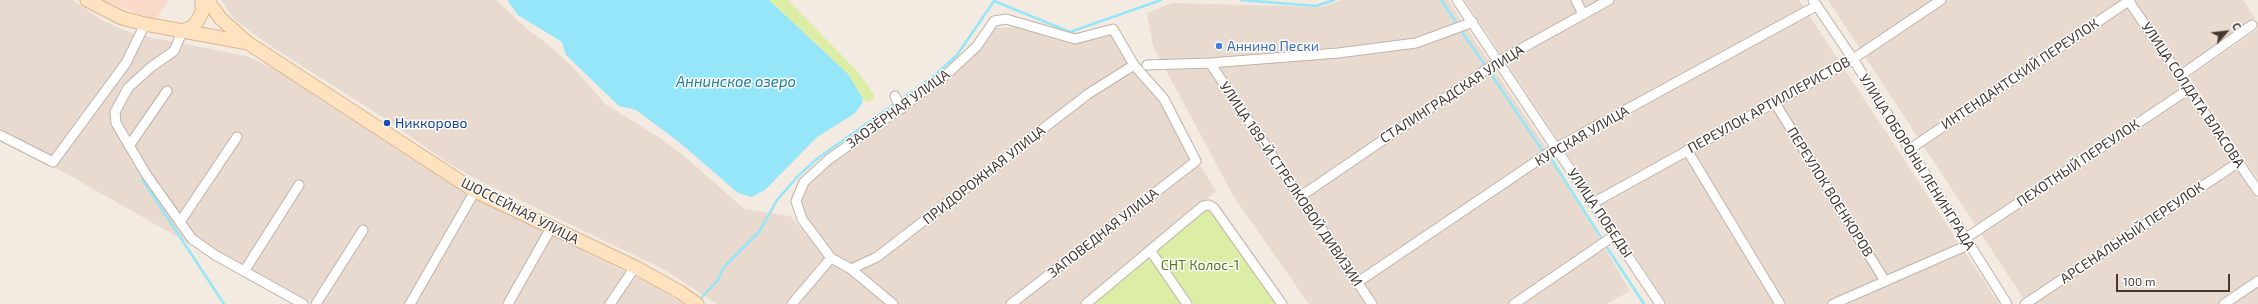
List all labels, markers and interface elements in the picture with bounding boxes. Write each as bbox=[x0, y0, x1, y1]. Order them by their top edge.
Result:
north arrow bbox=[2206, 12, 2246, 52]
street label: ИНТЕНДАНТСКИЙ ПЕРЕУЛОК bbox=[1938, 15, 2102, 133]
street label: УЛИЦА СОЛДАТА ВЛАСОВА bbox=[2138, 19, 2248, 171]
place label: Аннино Пески bbox=[1227, 38, 1319, 54]
marker: Аннино Пески bbox=[1214, 41, 1224, 51]
street label: СТАЛИНГРАДСКАЯ УЛИЦА bbox=[1377, 41, 1527, 147]
street label: ПЕРЕУЛОК АРТИЛЛЕРИСТОВ bbox=[1685, 53, 1853, 157]
street label: ЗАОЗЁРНАЯ УЛИЦА bbox=[843, 66, 953, 152]
street label: УЛИЦА ОБОРОНЫ ЛЕНИНГРАДА bbox=[1856, 71, 1978, 253]
water label: Аннинское озеро bbox=[676, 73, 796, 91]
street label: УЛИЦА 189-Й СТРЕЛКОВОЙ ДИВИЗИИ bbox=[1216, 78, 1366, 290]
street label: КУРСКАЯ УЛИЦА bbox=[1532, 102, 1632, 170]
place label: Никкорово bbox=[395, 115, 467, 131]
street label: ПЕХОТНЫЙ ПЕРЕУЛОК bbox=[2014, 116, 2142, 210]
marker: Никкорово bbox=[382, 118, 392, 128]
street label: ПРИДОРОЖНАЯ УЛИЦА bbox=[919, 122, 1049, 228]
street label: ПЕРЕУЛОК ВОЕНКОРОВ bbox=[1783, 124, 1877, 260]
street label: УЛИЦА ПОБЕДЫ bbox=[1564, 165, 1636, 261]
street label: ШОССЕЙНАЯ УЛИЦА bbox=[458, 174, 582, 248]
street label: АРСЕНАЛЬНЫЙ ПЕРЕУЛОК bbox=[2057, 179, 2207, 287]
street label: ЗАПОВЕДНАЯ УЛИЦА bbox=[1044, 185, 1162, 281]
park label: СНТ Колос-1 bbox=[1161, 257, 1239, 273]
scale bar bbox=[2118, 266, 2232, 292]
text: 100 m bbox=[2123, 274, 2155, 288]

